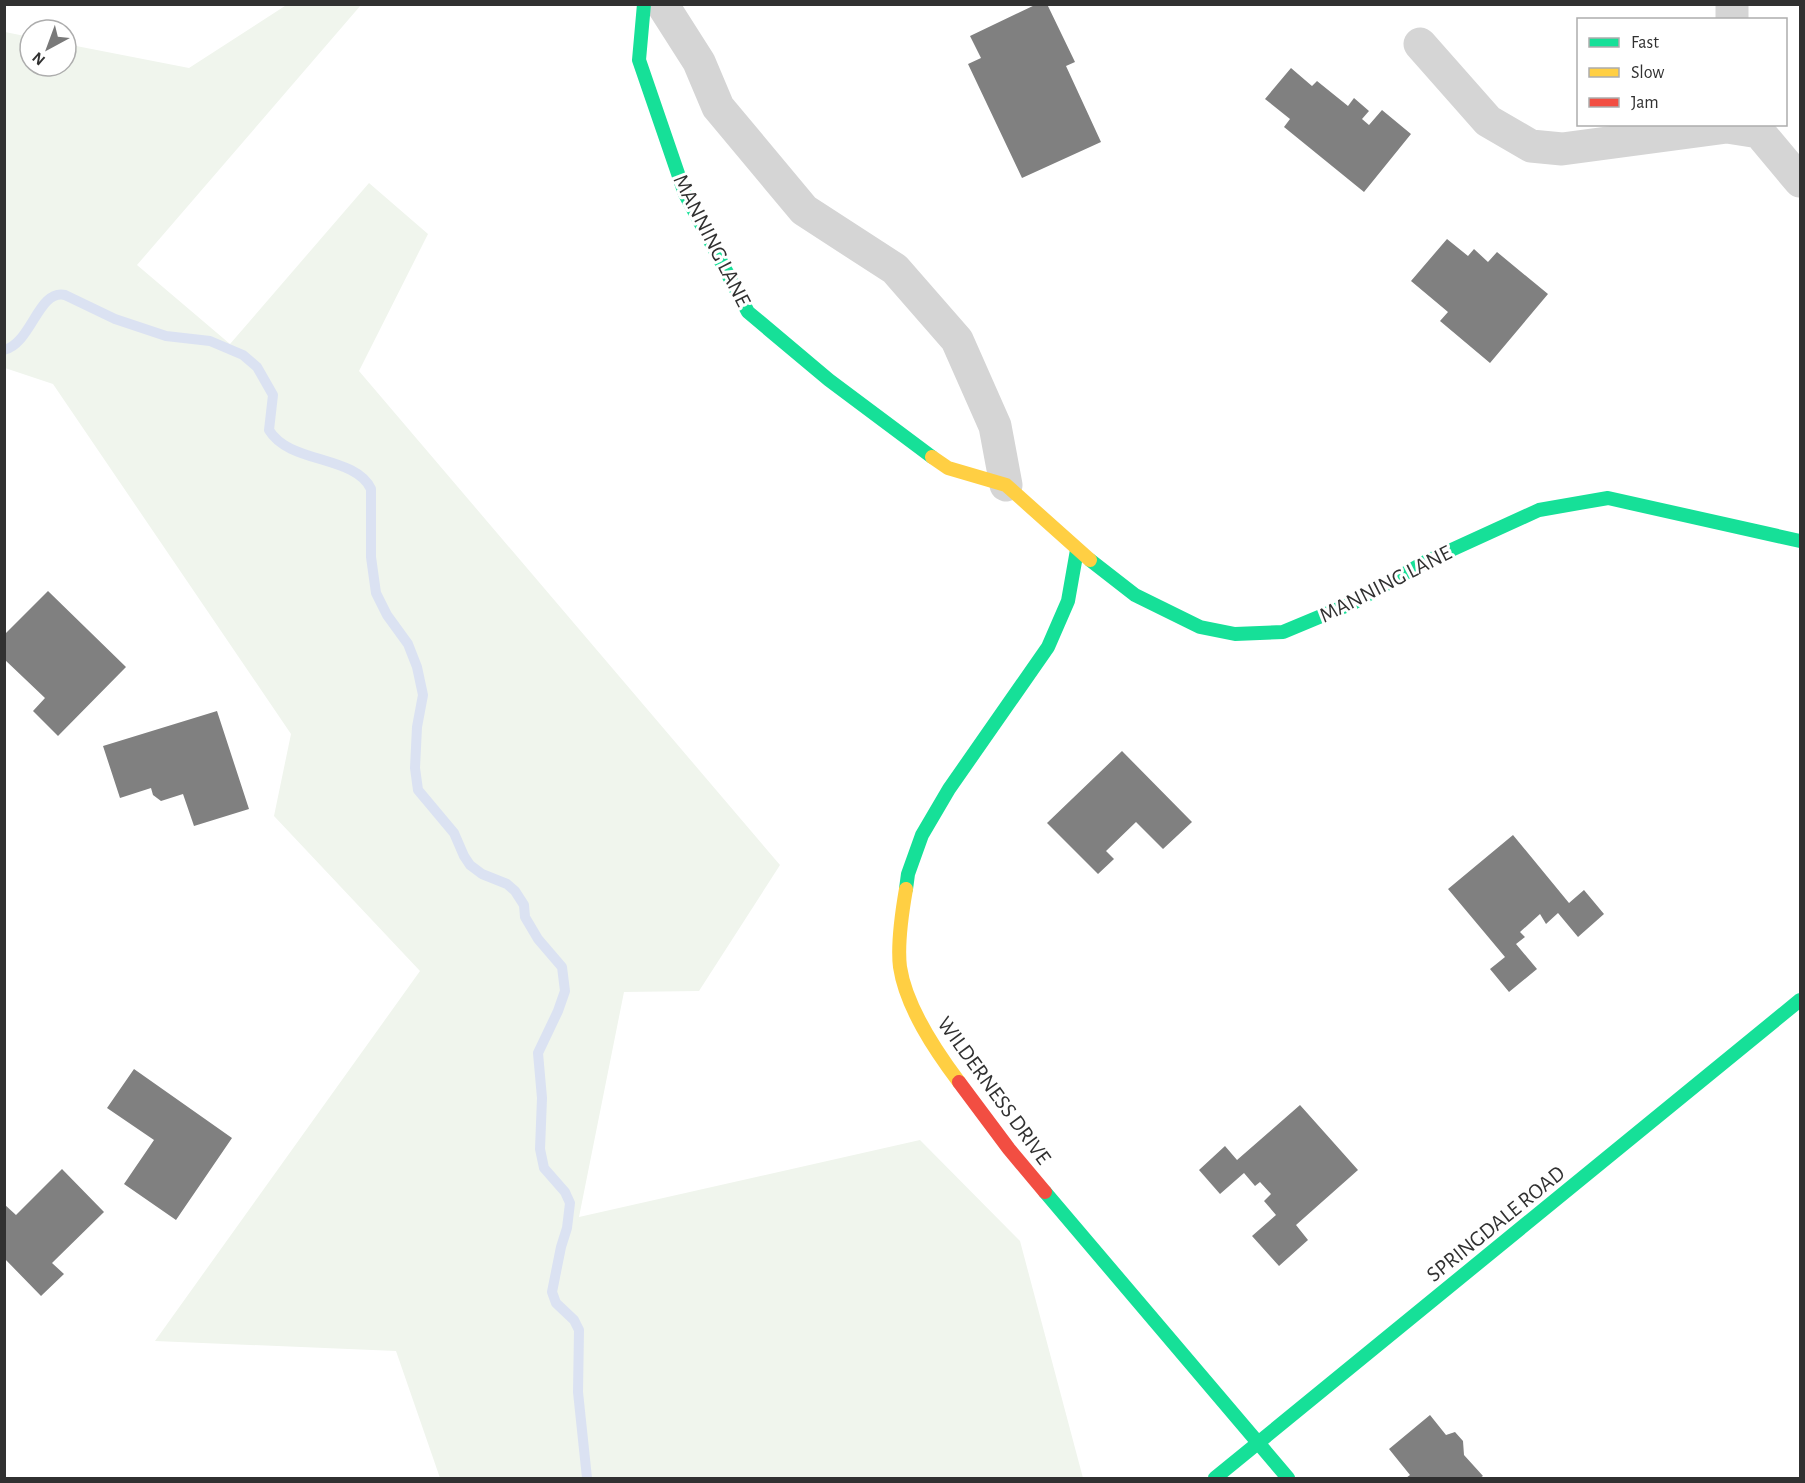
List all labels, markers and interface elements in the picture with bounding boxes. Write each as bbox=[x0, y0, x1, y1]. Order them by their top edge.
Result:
north arrow bbox=[18, 18, 78, 78]
legend bbox=[1577, 18, 1787, 126]
text: Fast bbox=[1631, 34, 1659, 52]
text: N bbox=[29, 49, 48, 68]
text: Slow bbox=[1631, 64, 1664, 82]
text: Jam bbox=[1631, 94, 1659, 112]
street label: MANNING LANE bbox=[669, 171, 755, 310]
street label: MANNING LANE bbox=[1316, 541, 1455, 627]
street label: WILDERNESS DRIVE bbox=[933, 1013, 1055, 1169]
street label: SPRINGDALE ROAD bbox=[1423, 1162, 1569, 1286]

